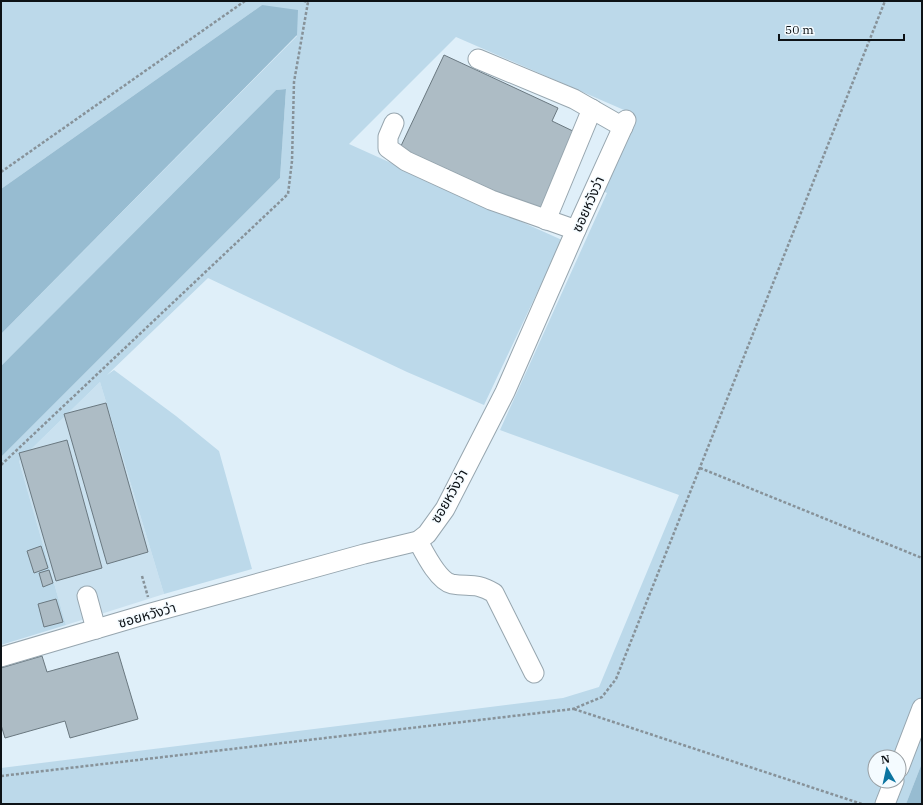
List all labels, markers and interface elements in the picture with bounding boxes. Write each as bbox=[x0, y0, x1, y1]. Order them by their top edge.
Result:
scale bar bbox=[779, 16, 904, 42]
text: 50 m bbox=[785, 22, 814, 37]
street label: ซอยหวังว่า bbox=[568, 173, 608, 235]
street label: ซอยหวังว่า bbox=[426, 466, 472, 526]
street label: ซอยหวังว่า bbox=[116, 598, 178, 632]
north arrow bbox=[867, 749, 907, 789]
text: N bbox=[880, 751, 891, 767]

